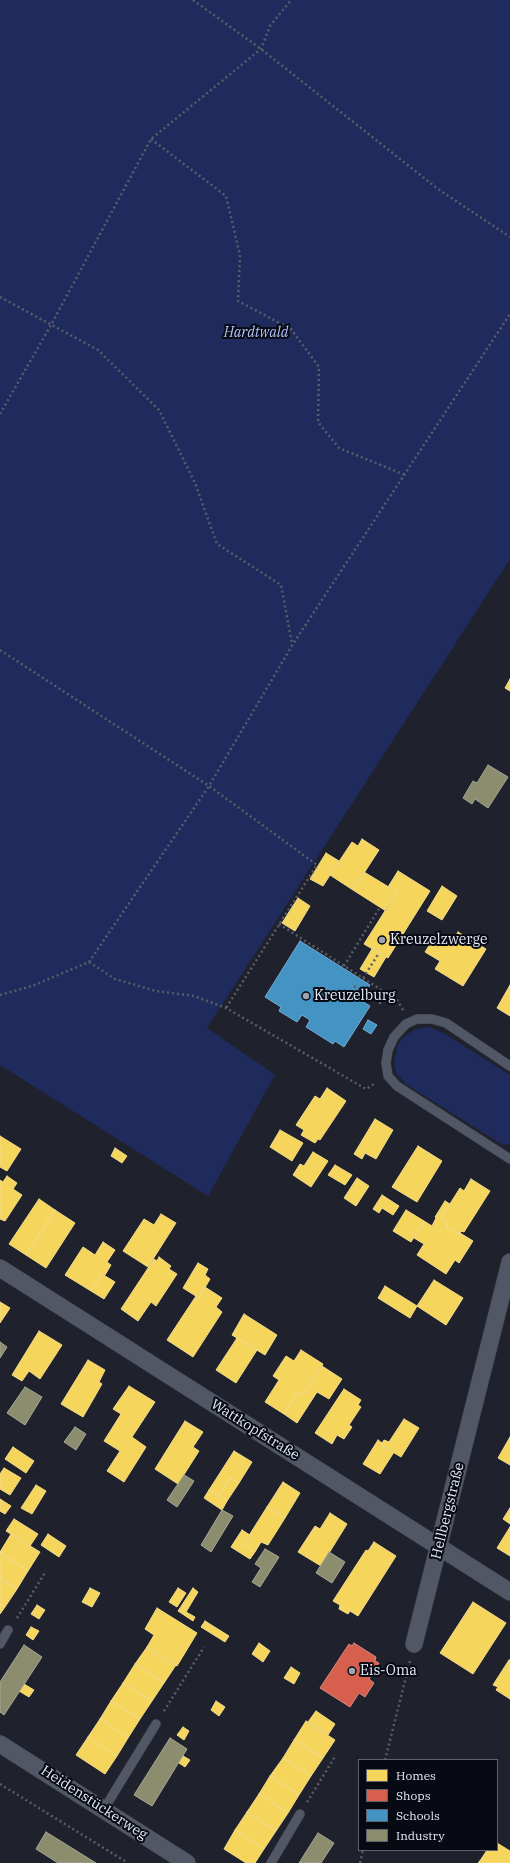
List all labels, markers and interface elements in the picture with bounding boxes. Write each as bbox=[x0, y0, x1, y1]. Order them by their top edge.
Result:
park label: Hardtwald bbox=[224, 325, 288, 341]
place label: Kreuzelzwerge bbox=[390, 932, 487, 948]
marker: Kreuzelzwerge bbox=[377, 935, 387, 945]
place label: Kreuzelburg bbox=[314, 988, 396, 1004]
marker: Kreuzelburg bbox=[301, 991, 311, 1001]
street label: Wattkopfstraße bbox=[208, 1396, 302, 1464]
street label: Hellbergstraße bbox=[428, 1461, 468, 1561]
place label: Eis-Oma bbox=[360, 1663, 417, 1679]
marker: Eis-Oma bbox=[347, 1666, 357, 1676]
legend bbox=[358, 1759, 498, 1851]
street label: Heidenstückerweg bbox=[38, 1762, 150, 1844]
text: Homes bbox=[396, 1768, 436, 1783]
text: Shops bbox=[396, 1788, 431, 1803]
text: Schools bbox=[396, 1808, 440, 1823]
text: Industry bbox=[396, 1828, 445, 1843]

